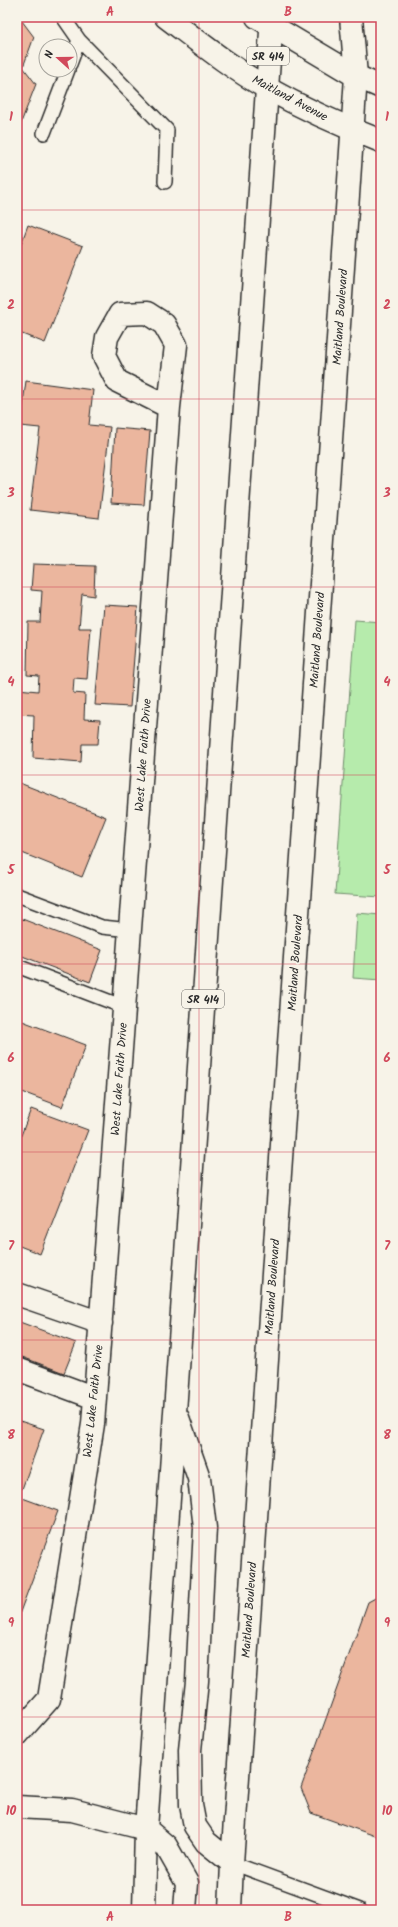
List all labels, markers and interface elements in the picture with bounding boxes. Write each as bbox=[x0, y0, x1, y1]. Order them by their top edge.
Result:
text: A bbox=[106, 2, 114, 23]
text: B bbox=[284, 2, 292, 23]
north arrow bbox=[38, 38, 78, 78]
road number: SR 414 bbox=[247, 47, 289, 65]
text: N bbox=[40, 48, 59, 61]
street label: Maitland Avenue bbox=[248, 70, 332, 127]
text: 1 bbox=[9, 107, 13, 128]
text: 1 bbox=[385, 107, 389, 128]
street label: Maitland Boulevard bbox=[328, 267, 353, 366]
text: 2 bbox=[7, 295, 15, 316]
text: 2 bbox=[383, 295, 391, 316]
text: 3 bbox=[6, 483, 15, 504]
text: 3 bbox=[382, 483, 391, 504]
street label: Maitland Boulevard bbox=[305, 590, 330, 689]
text: 4 bbox=[7, 672, 15, 693]
text: 4 bbox=[383, 672, 391, 693]
street label: West Lake Faith Drive bbox=[130, 697, 157, 812]
text: 5 bbox=[7, 860, 16, 881]
text: 5 bbox=[383, 860, 392, 881]
street label: Maitland Boulevard bbox=[283, 913, 308, 1012]
road number: SR 414 bbox=[182, 990, 224, 1008]
street label: West Lake Faith Drive bbox=[106, 1021, 133, 1136]
text: 6 bbox=[7, 1048, 15, 1069]
text: 6 bbox=[383, 1048, 391, 1069]
text: 7 bbox=[8, 1236, 15, 1257]
text: 7 bbox=[384, 1236, 391, 1257]
street label: Maitland Boulevard bbox=[260, 1237, 285, 1336]
street label: West Lake Faith Drive bbox=[78, 1343, 109, 1458]
text: 8 bbox=[7, 1425, 15, 1446]
text: 8 bbox=[383, 1425, 391, 1446]
street label: Maitland Boulevard bbox=[237, 1560, 262, 1659]
text: 9 bbox=[8, 1613, 15, 1634]
text: 9 bbox=[384, 1613, 391, 1634]
text: 10 bbox=[6, 1801, 17, 1822]
text: 10 bbox=[382, 1801, 393, 1822]
text: A bbox=[106, 1907, 114, 1927]
text: B bbox=[284, 1907, 292, 1927]

